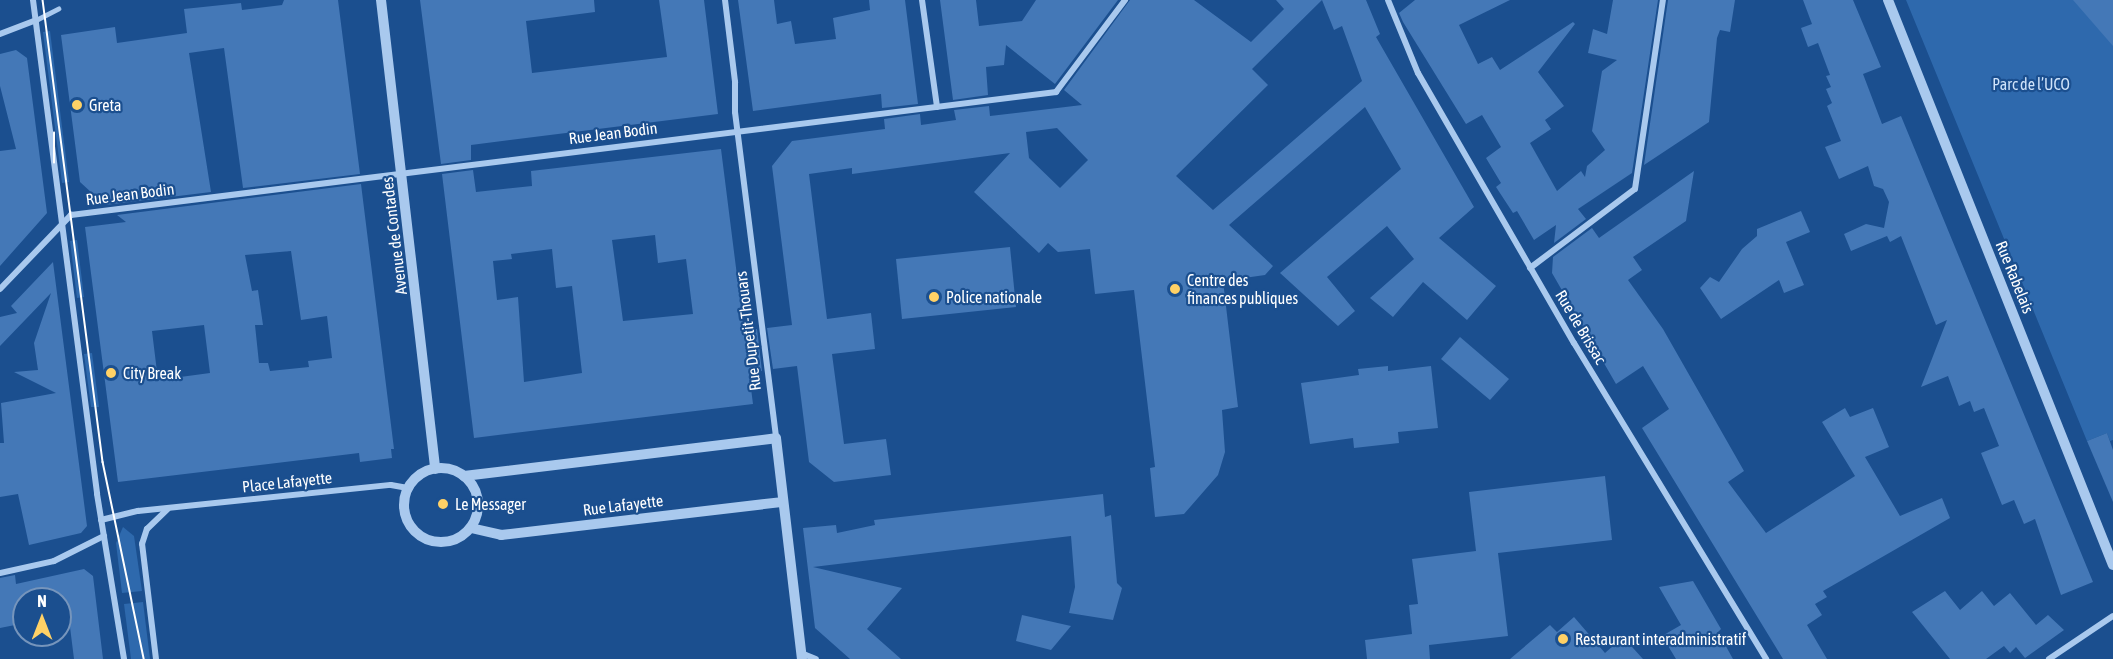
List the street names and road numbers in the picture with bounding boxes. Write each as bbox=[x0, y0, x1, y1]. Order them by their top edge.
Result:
street label: Rue Jean Bodin bbox=[568, 118, 658, 148]
street label: Avenue de Contades bbox=[377, 176, 411, 296]
street label: Rue Jean Bodin bbox=[85, 179, 175, 209]
street label: Rue Rabelais bbox=[1992, 238, 2038, 316]
street label: Rue Dupetit-Thouars bbox=[731, 270, 765, 392]
street label: Rue de Brissac bbox=[1551, 287, 1611, 367]
street label: Place Lafayette bbox=[241, 468, 333, 496]
street label: Rue Lafayette bbox=[582, 491, 664, 519]

